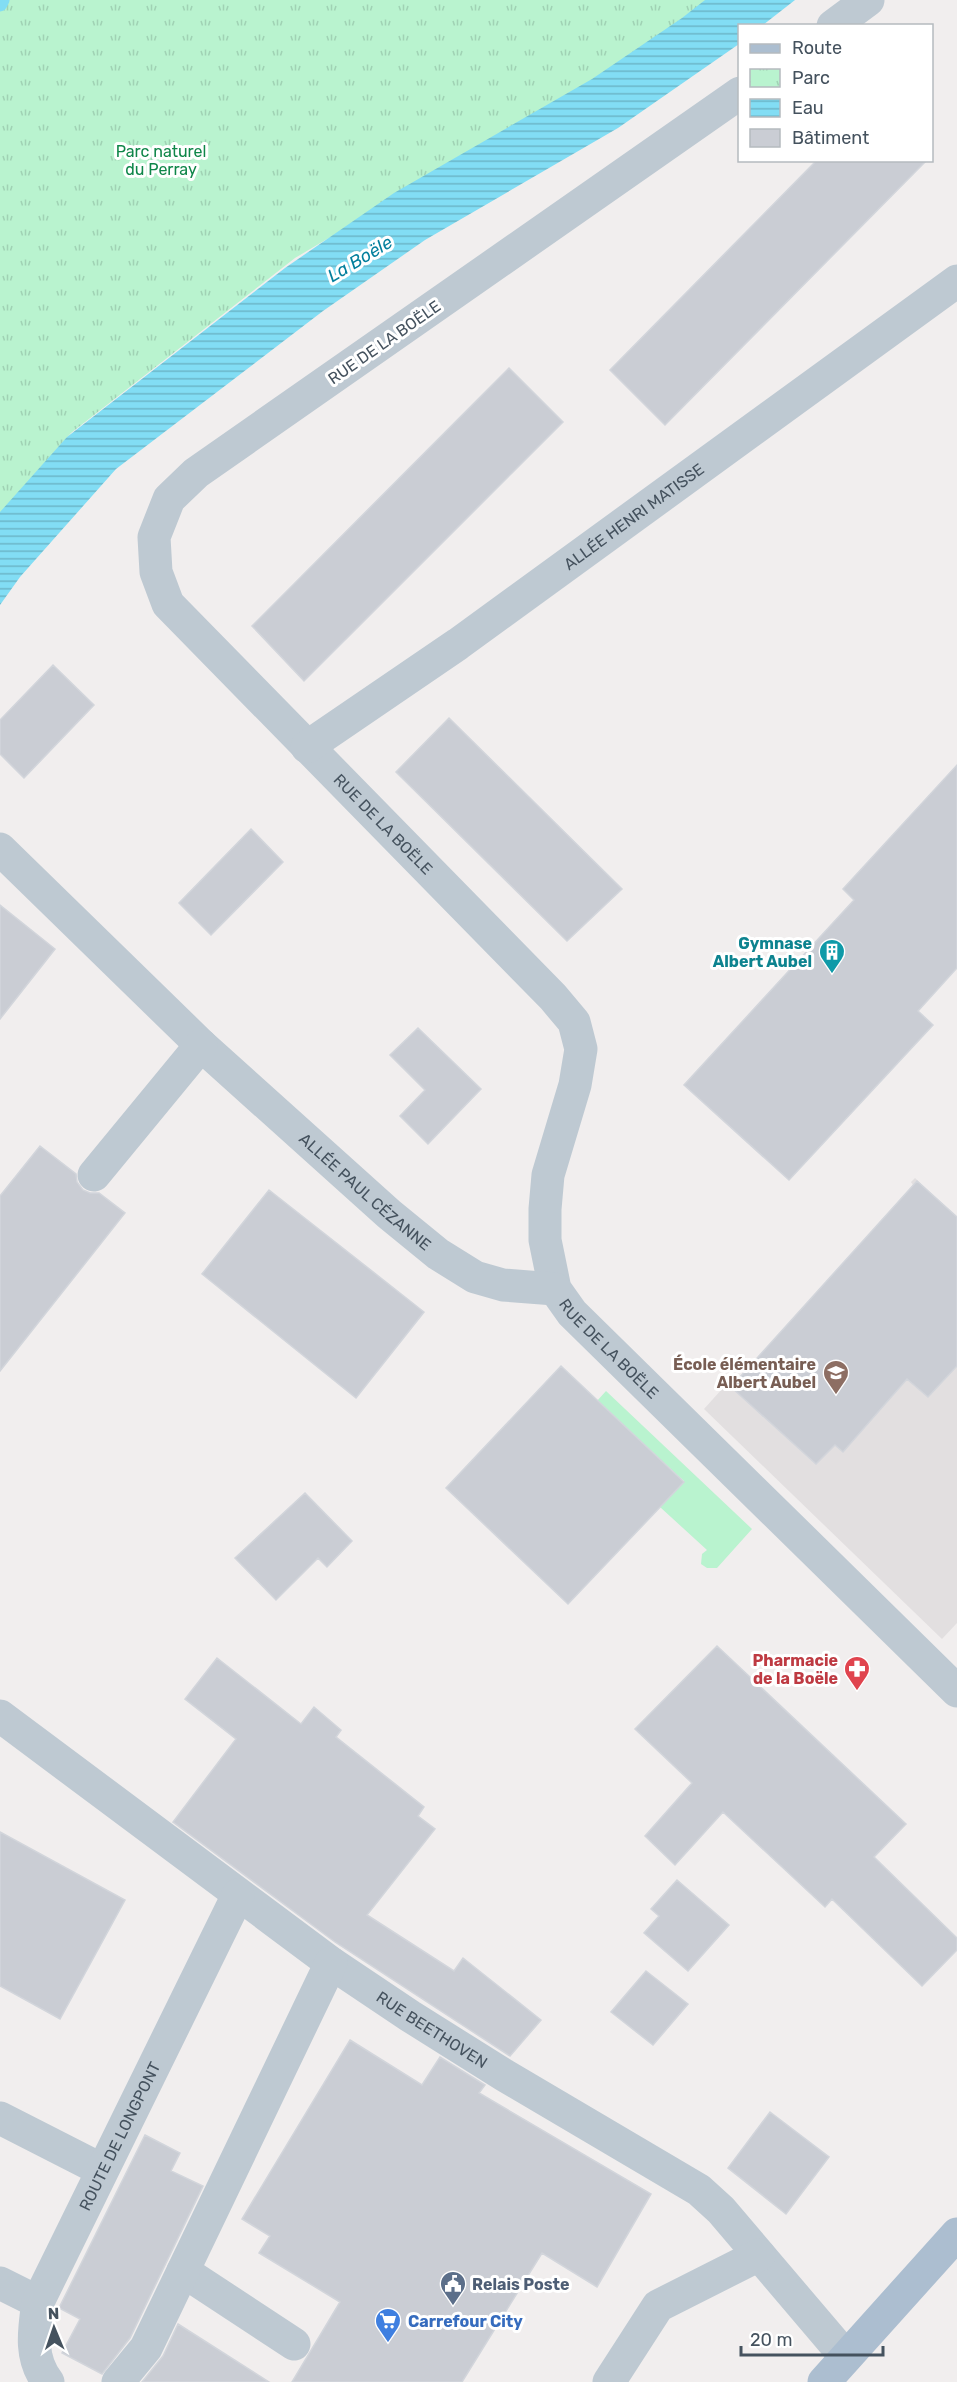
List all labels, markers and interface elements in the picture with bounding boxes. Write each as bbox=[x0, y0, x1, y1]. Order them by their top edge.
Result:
legend bbox=[738, 24, 933, 162]
text: Route bbox=[792, 37, 842, 59]
text: Parc bbox=[792, 67, 830, 89]
text: Eau bbox=[792, 97, 824, 119]
text: Bâtiment bbox=[792, 127, 869, 149]
park label: Parc naturel du Perray bbox=[116, 142, 206, 179]
water label: La Boële bbox=[324, 231, 396, 287]
street label: RUE DE LA BOËLE bbox=[324, 296, 444, 388]
street label: ALLÉE HENRI MATISSE bbox=[560, 459, 708, 574]
street label: RUE DE LA BOËLE bbox=[330, 770, 436, 878]
place label: Gymnase Albert Aubel bbox=[713, 934, 812, 971]
building icon: Gymnase Albert Aubel bbox=[817, 937, 847, 975]
street label: ALLÉE PAUL CÉZANNE bbox=[295, 1129, 435, 1254]
street label: RUE DE LA BOËLE bbox=[555, 1295, 662, 1403]
place label: École élémentaire Albert Aubel bbox=[673, 1354, 816, 1392]
school or university icon: École élémentaire Albert Aubel bbox=[821, 1358, 851, 1396]
place label: Pharmacie de la Boële bbox=[752, 1651, 838, 1688]
pharmacy icon: Pharmacie de la Boële bbox=[842, 1654, 872, 1692]
street label: RUE BEETHOVEN bbox=[373, 1987, 491, 2072]
street label: ROUTE DE LONGPONT bbox=[75, 2059, 164, 2214]
public building icon: Relais Poste bbox=[438, 2269, 468, 2307]
place label: Relais Poste bbox=[472, 2275, 570, 2294]
north arrow bbox=[24, 2298, 84, 2358]
text: N bbox=[47, 2304, 60, 2323]
supermarket icon: Carrefour City bbox=[373, 2306, 403, 2344]
place label: Carrefour City bbox=[408, 2312, 523, 2331]
scale bar bbox=[741, 2319, 884, 2357]
text: 20 m bbox=[750, 2329, 792, 2351]

